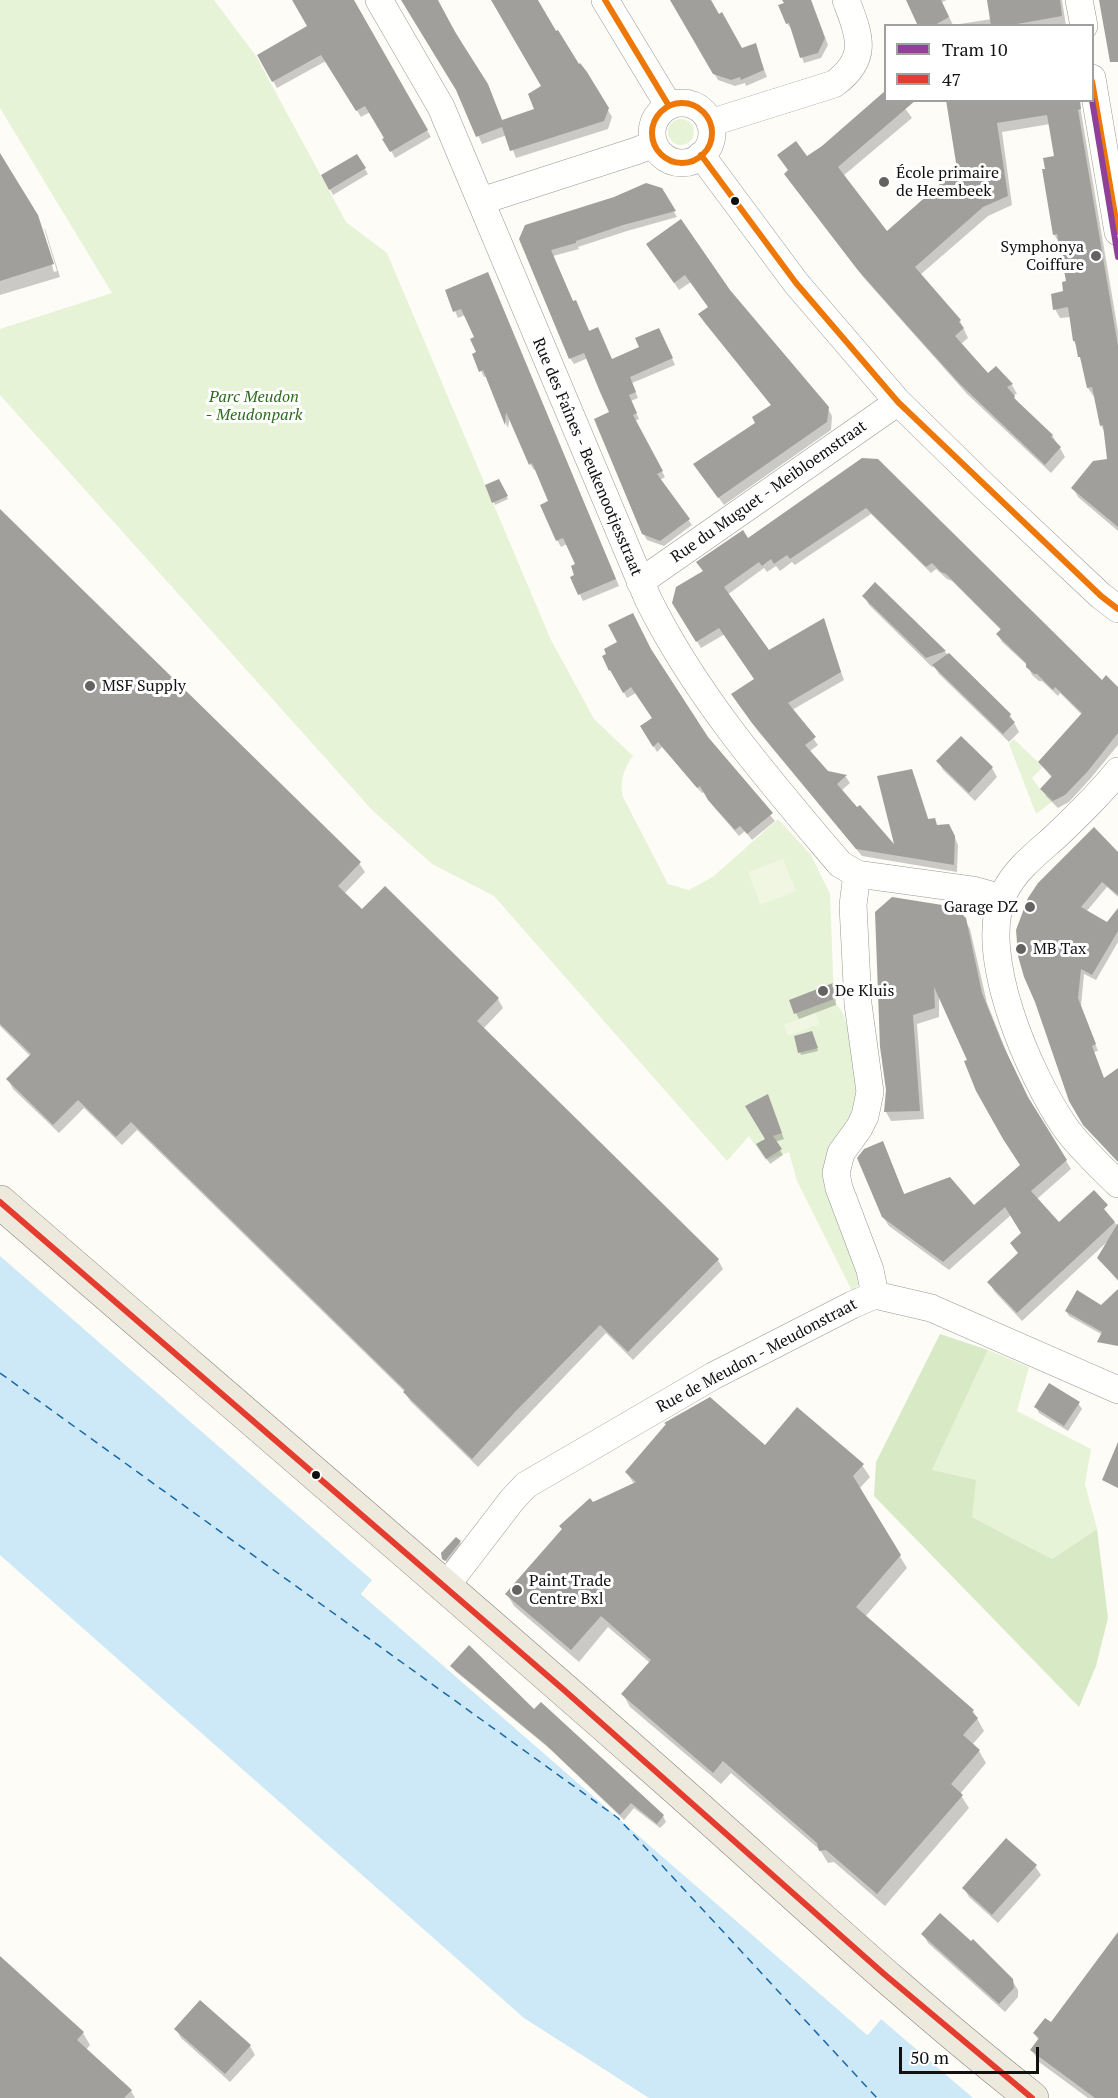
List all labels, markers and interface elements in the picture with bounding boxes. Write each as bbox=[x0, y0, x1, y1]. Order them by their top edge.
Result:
legend bbox=[884, 24, 1094, 102]
text: Tram 10 bbox=[942, 37, 1008, 61]
text: 47 bbox=[942, 67, 961, 91]
place label: École primaire de Heembeek bbox=[896, 163, 999, 201]
marker: École primaire de Heembeek bbox=[877, 175, 891, 189]
unlabelled marker bbox=[729, 195, 741, 207]
place label: Symphonya Coiffure bbox=[1001, 237, 1084, 275]
marker: Symphonya Coiffure bbox=[1089, 249, 1103, 263]
street label: Rue des Faînes - Beukenootjesstraat bbox=[528, 335, 646, 579]
park label: Parc Meudon - Meudonpark bbox=[206, 387, 302, 425]
street label: Rue du Muguet - Meibloemstraat bbox=[667, 417, 871, 567]
place label: MSF Supply bbox=[102, 676, 186, 696]
marker: MSF Supply bbox=[83, 679, 97, 693]
place label: Garage DZ bbox=[944, 897, 1018, 917]
marker: Garage DZ bbox=[1023, 900, 1037, 914]
place label: MB Tax bbox=[1033, 939, 1086, 959]
marker: MB Tax bbox=[1014, 942, 1028, 956]
place label: De Kluis bbox=[835, 981, 894, 1001]
marker: De Kluis bbox=[816, 984, 830, 998]
street label: Rue de Meudon - Meudonstraat bbox=[653, 1295, 861, 1417]
unlabelled marker bbox=[310, 1469, 322, 1481]
place label: Paint Trade Centre Bxl bbox=[529, 1571, 611, 1609]
marker: Paint Trade Centre Bxl bbox=[510, 1583, 524, 1597]
scale bar bbox=[902, 2035, 1042, 2073]
text: 50 m bbox=[910, 2045, 949, 2069]

